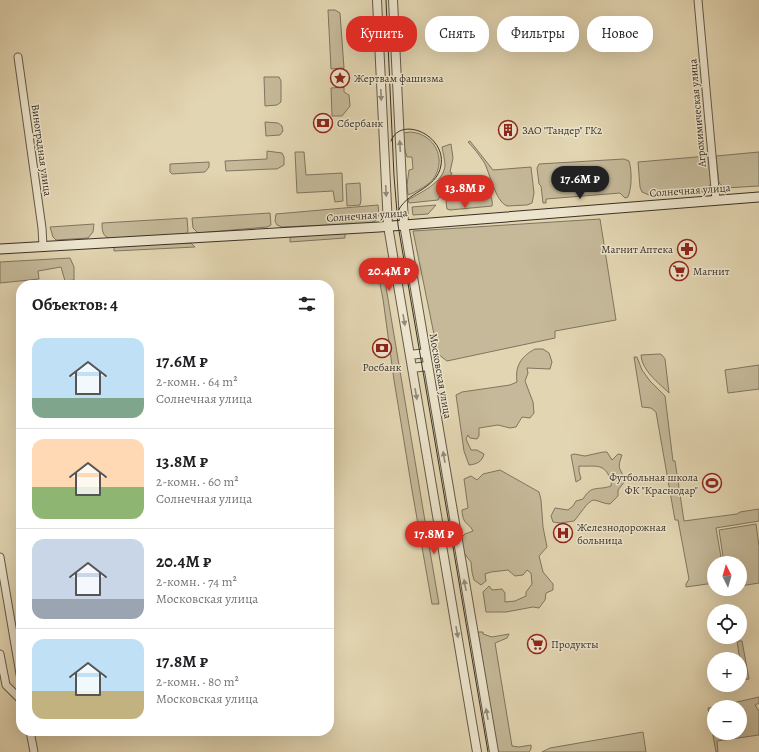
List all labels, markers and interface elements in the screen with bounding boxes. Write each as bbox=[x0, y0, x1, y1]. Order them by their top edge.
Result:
chip: Купить bbox=[346, 16, 417, 52]
chip: Снять bbox=[425, 16, 489, 52]
chip: Фильтры bbox=[497, 16, 579, 52]
chip: Новое bbox=[587, 16, 653, 52]
street label: Агрохимическая улица bbox=[685, 57, 710, 169]
place icon: Жертвам фашизма bbox=[329, 67, 351, 89]
place label: Жертвам фашизма bbox=[354, 71, 445, 86]
one-way arrow bbox=[378, 89, 384, 102]
street label: Виноградная улица bbox=[28, 103, 56, 198]
bank icon: Сбербанк bbox=[312, 112, 334, 134]
place label: Сбербанк bbox=[337, 116, 384, 131]
building icon: ЗАО "Тандер" ГК2 bbox=[497, 119, 519, 141]
place label: ЗАО "Тандер" ГК2 bbox=[522, 123, 602, 138]
one-way arrow bbox=[397, 139, 403, 152]
pin: 17.6M ₽ bbox=[543, 166, 617, 200]
text: 17.6M ₽ bbox=[560, 170, 600, 187]
pin: 13.8M ₽ bbox=[428, 175, 502, 209]
text: 13.8M ₽ bbox=[445, 179, 485, 196]
street label: Солнечная улица bbox=[649, 180, 732, 201]
one-way arrow bbox=[382, 184, 389, 197]
street label: Солнечная улица bbox=[326, 205, 409, 226]
pharmacy icon: Магнит Аптека bbox=[676, 238, 698, 260]
place label: Магнит Аптека bbox=[601, 242, 674, 257]
pin: 20.4M ₽ bbox=[352, 258, 426, 292]
supermarket icon: Магнит bbox=[668, 260, 690, 282]
text: 20.4M ₽ bbox=[368, 262, 410, 279]
place label: Магнит bbox=[693, 264, 730, 279]
text: Объектов: 4 bbox=[32, 293, 118, 316]
icon: filters bbox=[296, 293, 318, 315]
one-way arrow bbox=[401, 313, 407, 326]
street label: Московская улица bbox=[426, 332, 456, 421]
bank icon: Росбанк bbox=[371, 337, 393, 359]
text: 17.6M ₽ bbox=[156, 350, 208, 373]
icon: home bbox=[64, 354, 112, 402]
place label: Росбанк bbox=[363, 360, 402, 375]
text: 2-комн. · 64 m² bbox=[156, 373, 237, 390]
one-way arrow bbox=[413, 388, 419, 400]
text: Солнечная улица bbox=[156, 390, 252, 407]
text: 13.8M ₽ bbox=[156, 450, 208, 473]
one-way arrow bbox=[440, 451, 446, 463]
icon: home bbox=[64, 455, 112, 503]
place label: Футбольная школа ФК "Краснодар" bbox=[609, 470, 699, 498]
sports icon: Футбольная школа ФК "Краснодар" bbox=[701, 472, 723, 494]
text: 2-комн. · 60 m² bbox=[156, 473, 239, 490]
text: Солнечная улица bbox=[156, 490, 252, 507]
place label: Железнодорожная больница bbox=[577, 520, 666, 548]
pin: 17.8M ₽ bbox=[397, 521, 471, 555]
hospital icon: Железнодорожная больница bbox=[552, 522, 574, 544]
text: 17.8M ₽ bbox=[414, 525, 454, 542]
text: 20.4M ₽ bbox=[156, 550, 211, 573]
icon: home bbox=[64, 555, 112, 603]
north arrow bbox=[707, 556, 747, 596]
map controls bbox=[707, 556, 747, 740]
text: 2-комн. · 74 m² bbox=[156, 573, 237, 590]
one-way arrow bbox=[462, 579, 468, 591]
text: Московская улица bbox=[156, 590, 258, 607]
button: locate bbox=[707, 604, 747, 644]
one-way arrow bbox=[454, 626, 460, 638]
supermarket icon: Продукты bbox=[526, 633, 548, 655]
place label: Продукты bbox=[551, 637, 598, 652]
text: 17.8M ₽ bbox=[156, 650, 208, 673]
button: + bbox=[707, 652, 747, 692]
icon: home bbox=[64, 655, 112, 703]
text: 2-комн. · 80 m² bbox=[156, 673, 239, 690]
text: Московская улица bbox=[156, 690, 258, 707]
button: − bbox=[707, 700, 747, 740]
one-way arrow bbox=[484, 707, 490, 720]

